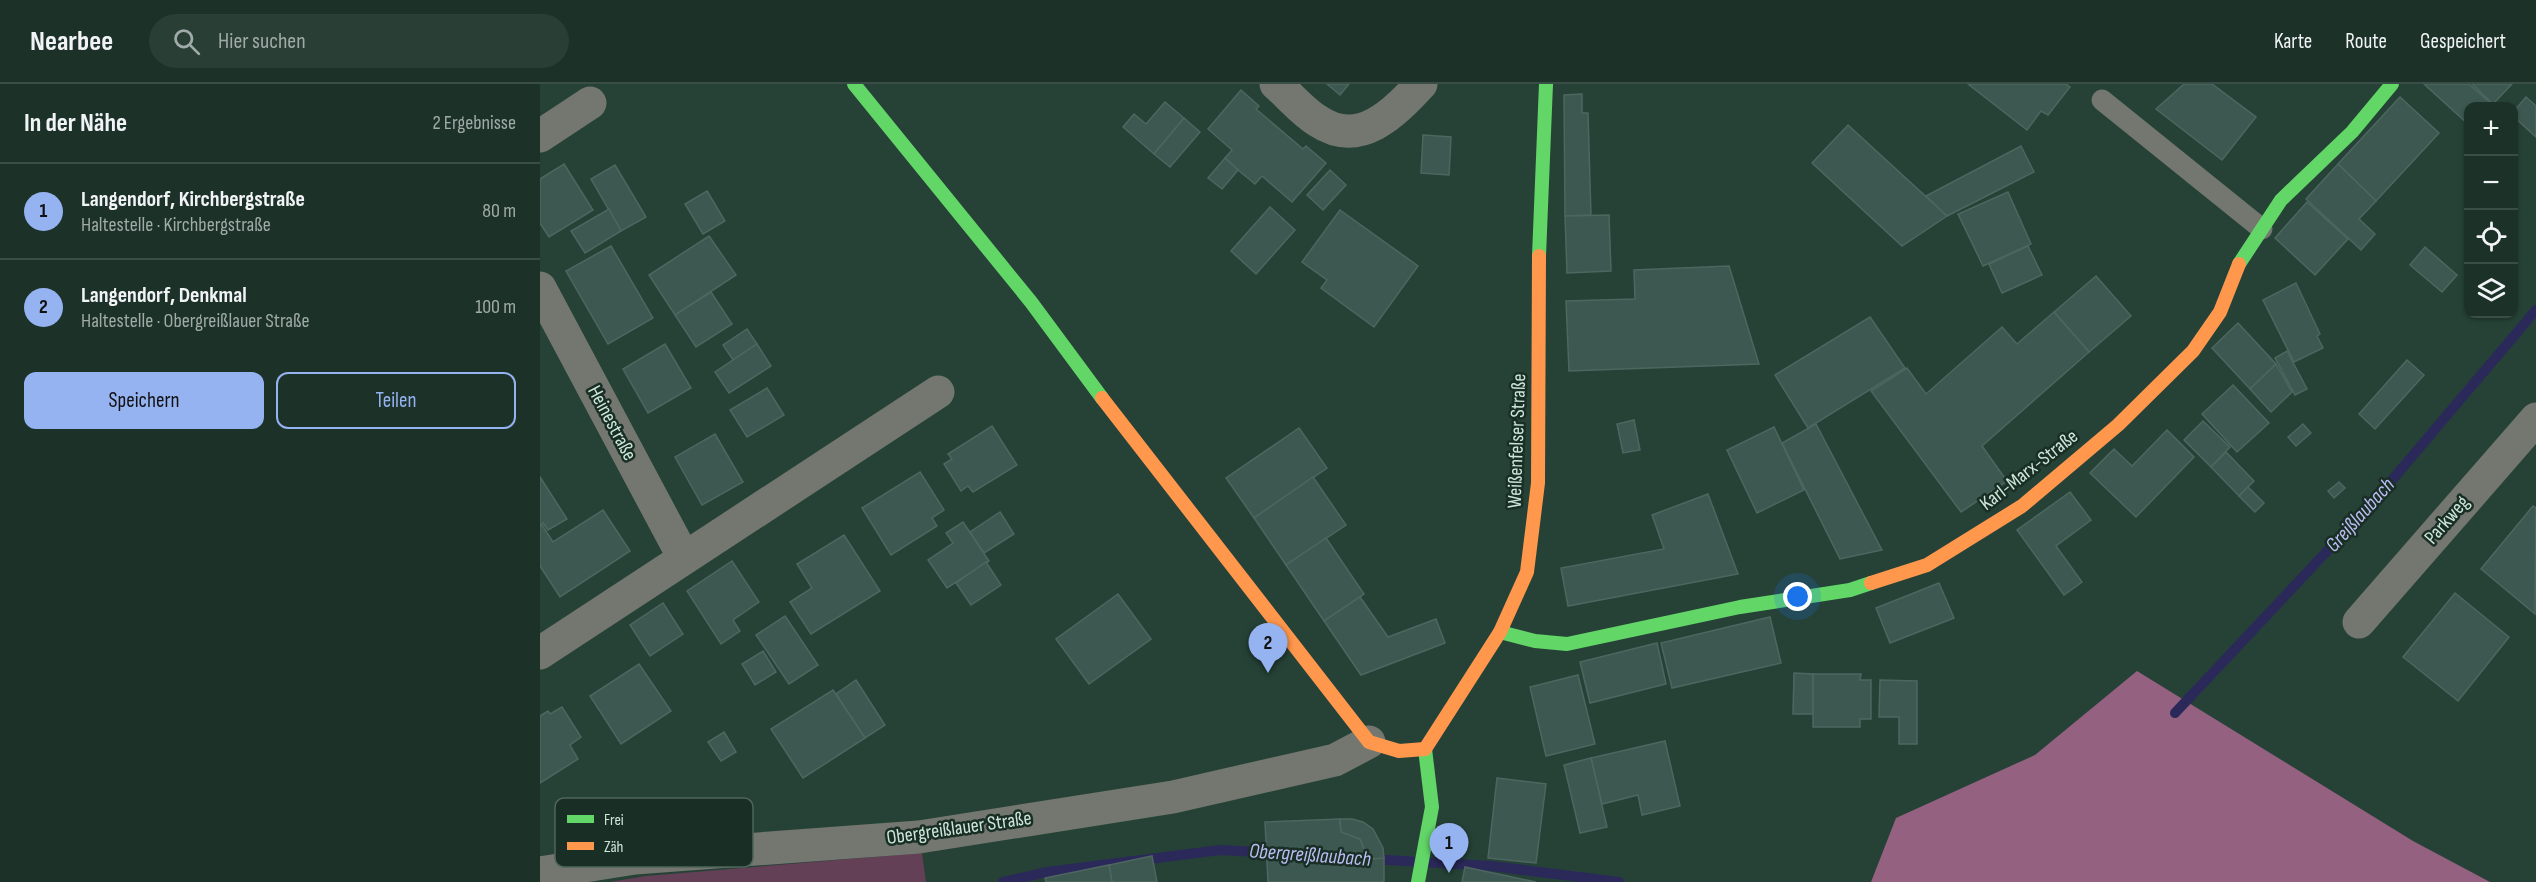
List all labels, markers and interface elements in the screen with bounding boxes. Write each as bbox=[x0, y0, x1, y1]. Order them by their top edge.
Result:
search box bbox=[149, 14, 569, 68]
text: Nearbee bbox=[30, 25, 113, 58]
icon: search bbox=[170, 25, 203, 58]
text: Hier suchen bbox=[218, 28, 306, 55]
text: Karte bbox=[2274, 29, 2312, 54]
text: Route bbox=[2345, 29, 2387, 54]
text: Gespeichert bbox=[2420, 29, 2506, 54]
map controls bbox=[2464, 102, 2518, 318]
button: + bbox=[2464, 102, 2518, 156]
text: In der Nähe bbox=[24, 108, 127, 139]
text: 2 Ergebnisse bbox=[432, 111, 516, 135]
button: − bbox=[2464, 156, 2518, 210]
text: Langendorf, Kirchbergstraße bbox=[81, 186, 305, 213]
text: 1 bbox=[40, 199, 47, 223]
text: 80 m bbox=[482, 199, 516, 223]
button: locate bbox=[2464, 210, 2518, 264]
text: Haltestelle · Kirchbergstraße bbox=[81, 213, 271, 237]
button: layers bbox=[2464, 264, 2518, 318]
text: Langendorf, Denkmal bbox=[81, 282, 247, 309]
text: 2 bbox=[39, 295, 48, 319]
text: 100 m bbox=[475, 295, 516, 319]
text: Haltestelle · Obergreißlauer Straße bbox=[81, 309, 309, 333]
button: Speichern bbox=[24, 372, 264, 429]
button: Teilen bbox=[276, 372, 516, 429]
street label: Weißenfelser Straße bbox=[1503, 373, 1531, 509]
street label: Heinestraße bbox=[582, 381, 642, 465]
street label: Karl-Marx-Straße bbox=[1975, 424, 2083, 516]
water label: Greißlaubach bbox=[2320, 473, 2400, 557]
street label: Parkweg bbox=[2419, 491, 2475, 549]
your location bbox=[1783, 582, 1812, 611]
pin: 2 bbox=[1248, 624, 1288, 673]
legend bbox=[555, 798, 753, 867]
street label: Obergreißlauer Straße bbox=[885, 806, 1033, 850]
text: Frei bbox=[604, 811, 624, 830]
pin: 1 bbox=[1430, 824, 1468, 873]
text: Zäh bbox=[604, 838, 623, 857]
water label: Obergreißlaubach bbox=[1248, 838, 1372, 872]

